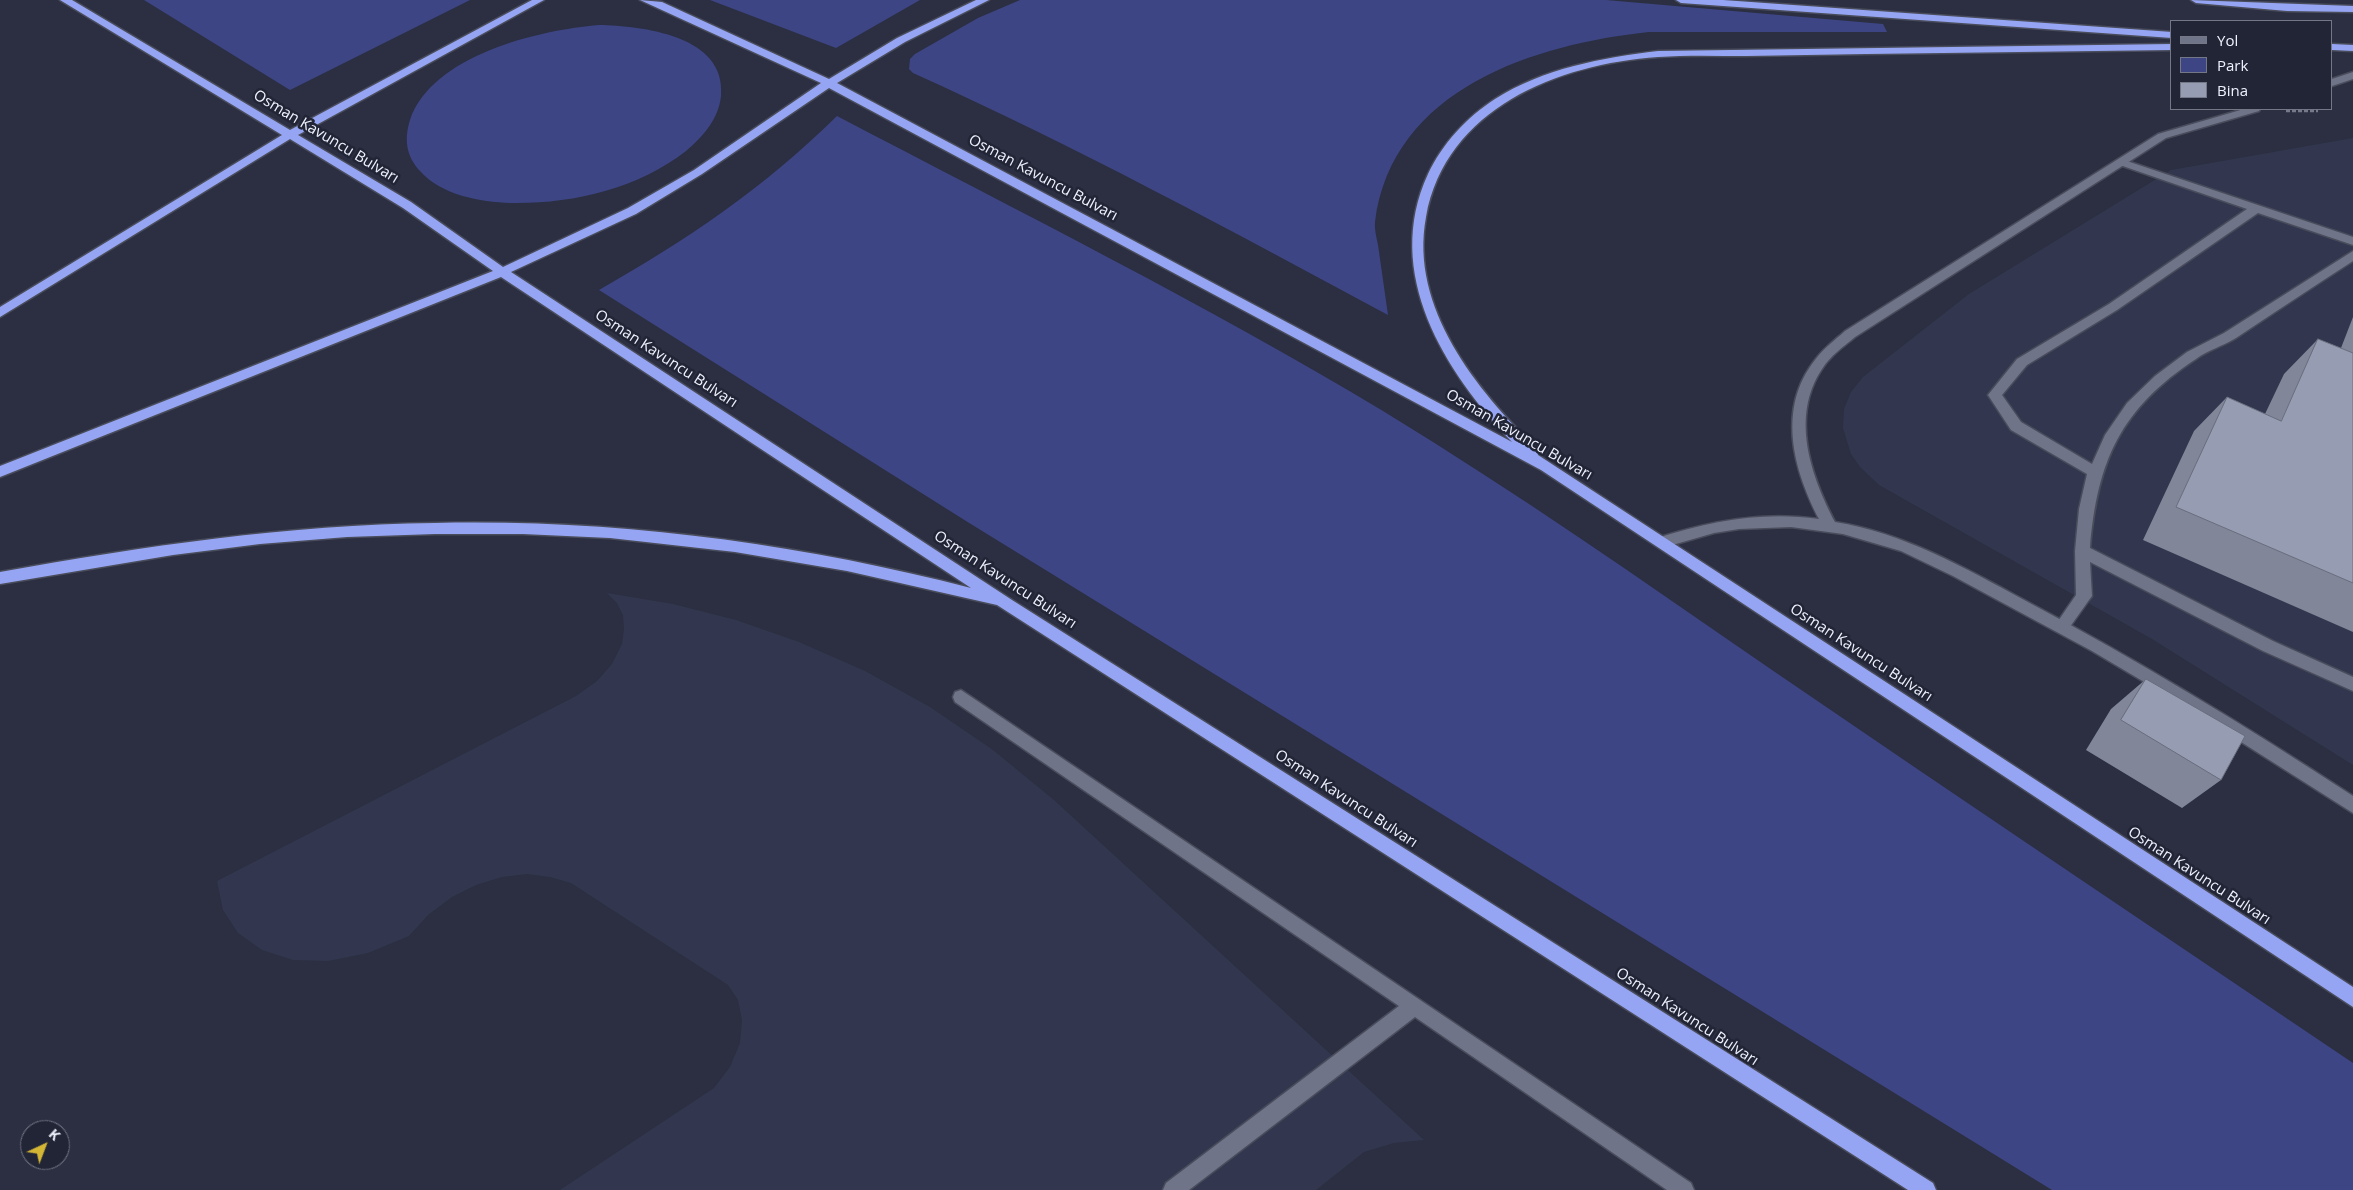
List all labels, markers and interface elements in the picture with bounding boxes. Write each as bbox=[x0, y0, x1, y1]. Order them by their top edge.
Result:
legend bbox=[2170, 20, 2333, 110]
text: Yol bbox=[2217, 30, 2238, 50]
text: Park bbox=[2217, 55, 2248, 75]
text: Bina bbox=[2217, 80, 2248, 100]
street label: Osman Kavuncu Bulvarı bbox=[250, 86, 402, 188]
street label: Osman Kavuncu Bulvarı bbox=[965, 131, 1121, 225]
street label: Osman Kavuncu Bulvarı bbox=[591, 306, 741, 412]
street label: Osman Kavuncu Bulvarı bbox=[1443, 386, 1595, 484]
street label: Osman Kavuncu Bulvarı bbox=[930, 527, 1080, 633]
street label: Osman Kavuncu Bulvarı bbox=[1786, 600, 1936, 706]
street label: Osman Kavuncu Bulvarı bbox=[1271, 746, 1421, 852]
street label: Osman Kavuncu Bulvarı bbox=[2124, 823, 2274, 929]
street label: Osman Kavuncu Bulvarı bbox=[1612, 964, 1762, 1070]
north arrow bbox=[20, 1120, 70, 1170]
text: K bbox=[45, 1124, 65, 1145]

